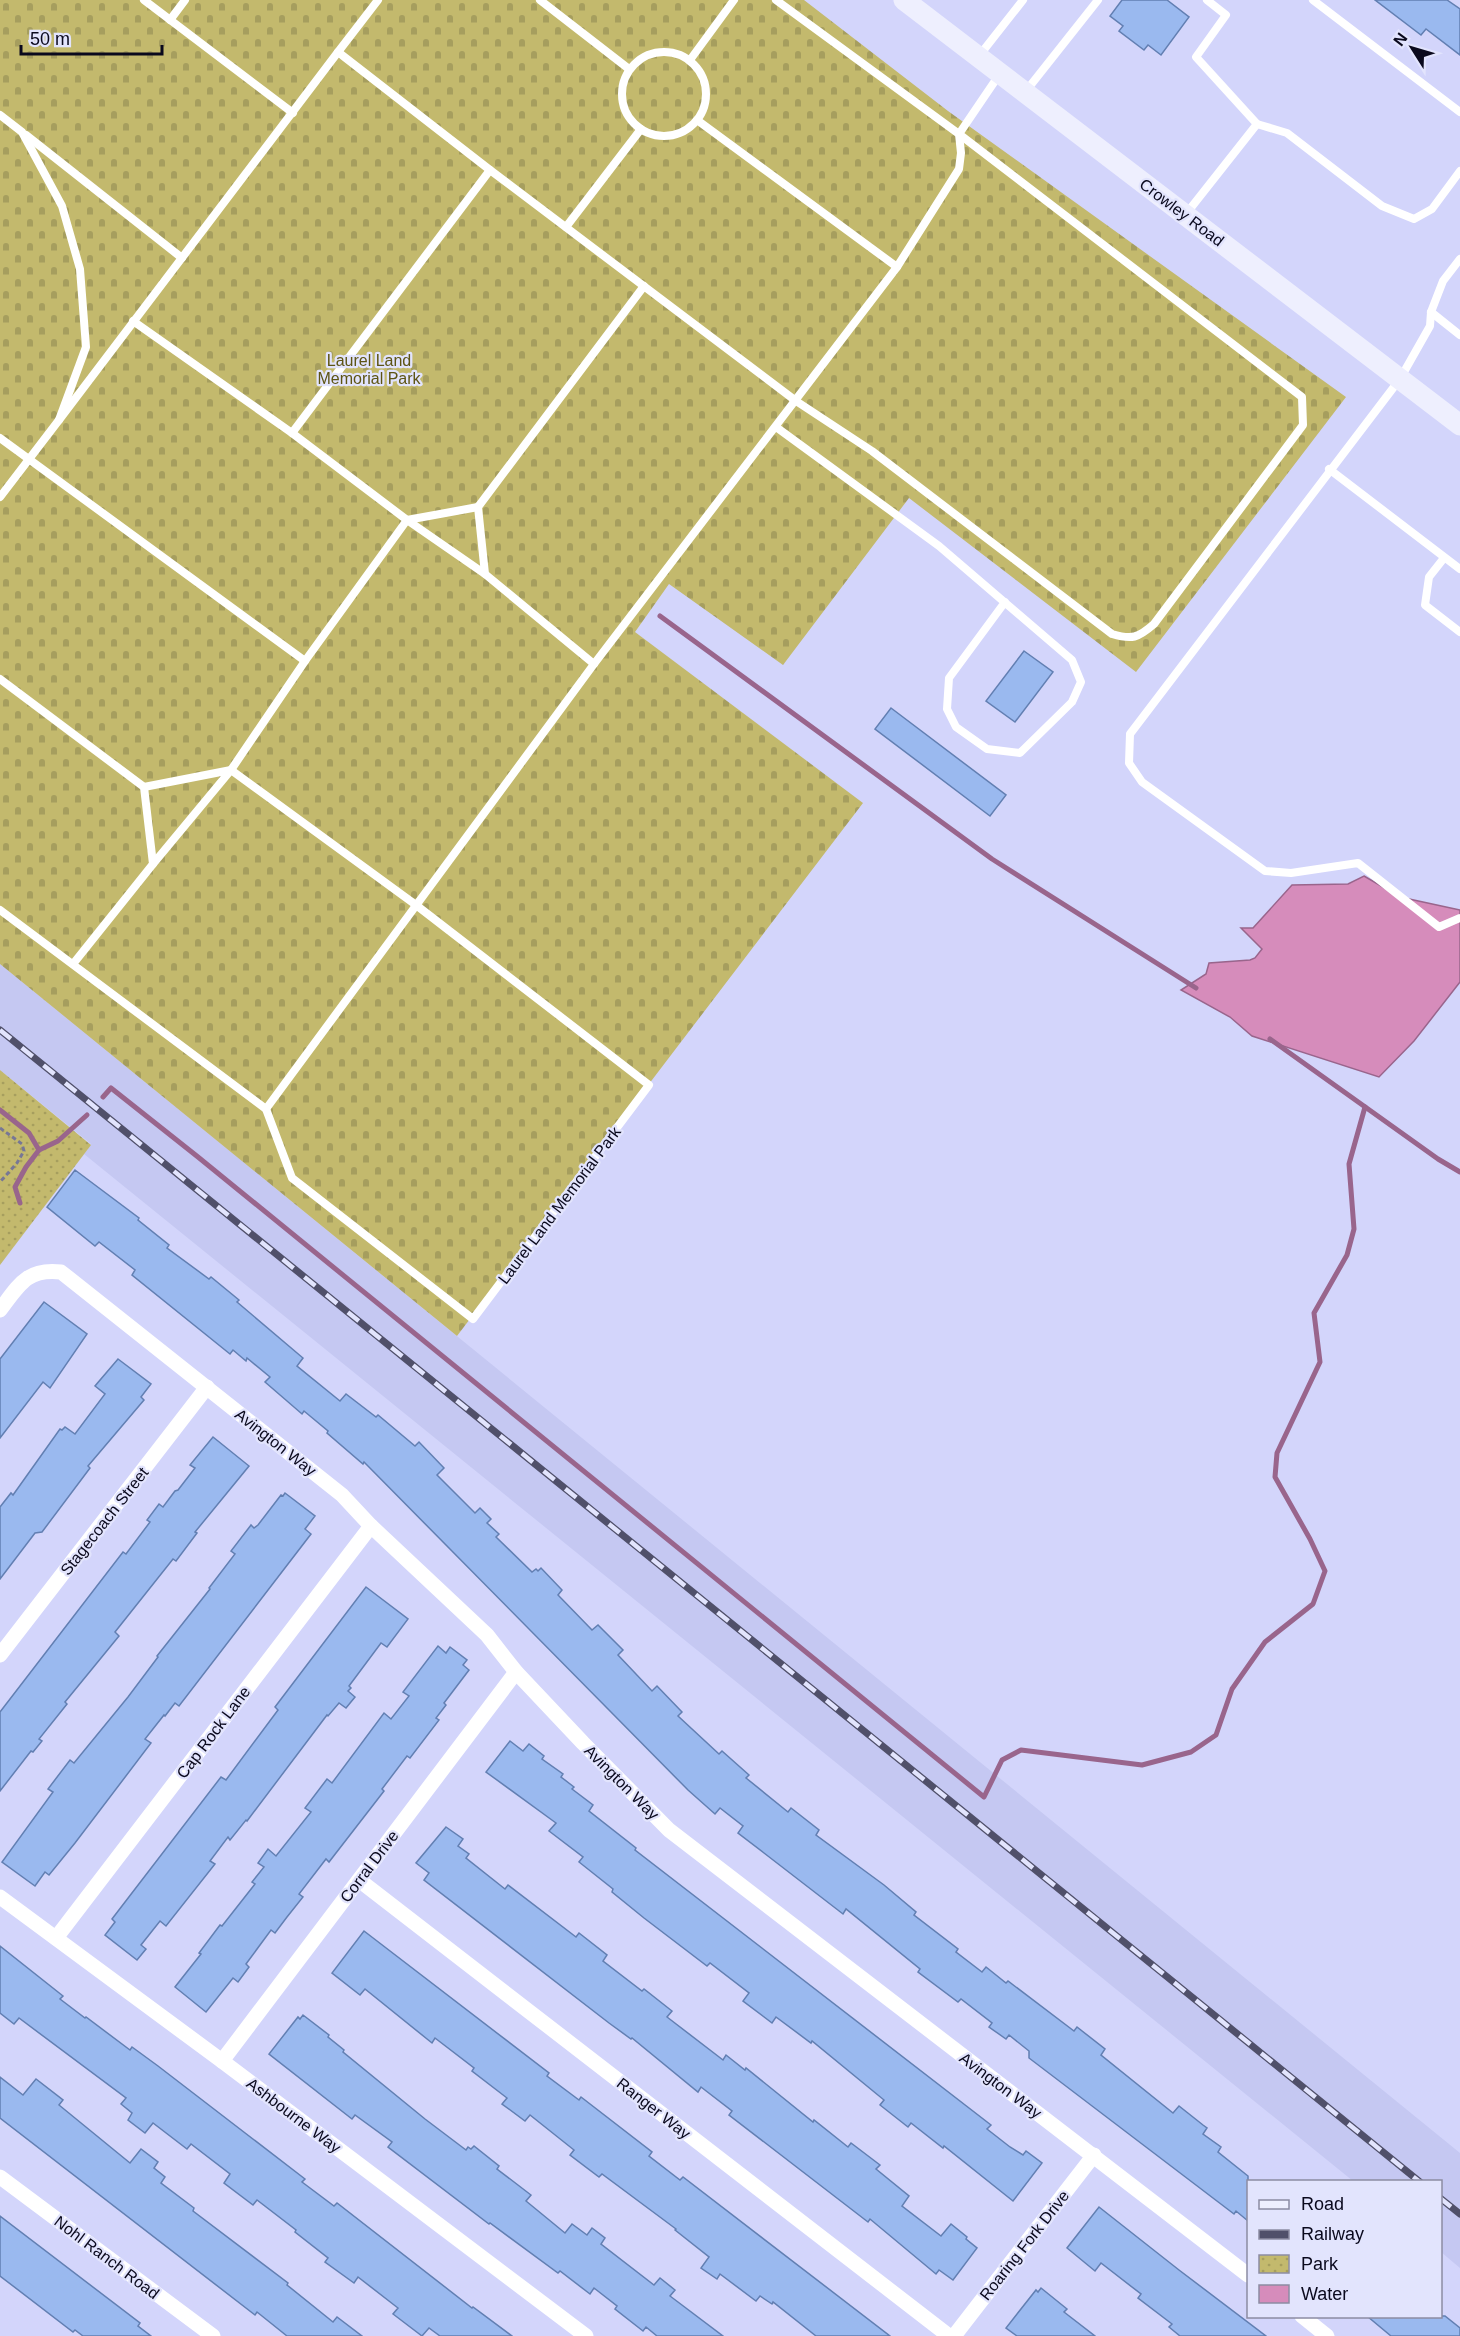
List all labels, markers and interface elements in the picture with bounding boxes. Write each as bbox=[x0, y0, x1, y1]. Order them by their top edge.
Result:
scale bar bbox=[21, 18, 162, 56]
north arrow bbox=[1382, 18, 1442, 78]
text: 50 m bbox=[30, 29, 70, 49]
text: N bbox=[1390, 30, 1411, 49]
street label: Crowley Road bbox=[1136, 175, 1227, 249]
park label: Laurel Land Memorial Park bbox=[317, 352, 422, 387]
street label: Laurel Land Memorial Park bbox=[495, 1123, 625, 1287]
street label: Avington Way bbox=[232, 1406, 319, 1479]
street label: Stagecoach Street bbox=[57, 1464, 152, 1578]
street label: Cap Rock Lane bbox=[173, 1683, 253, 1781]
street label: Avington Way bbox=[581, 1742, 662, 1823]
street label: Corral Drive bbox=[337, 1827, 402, 1905]
street label: Avington Way bbox=[957, 2049, 1045, 2122]
street label: Ashbourne Way bbox=[243, 2075, 344, 2156]
street label: Ranger Way bbox=[614, 2075, 694, 2142]
legend bbox=[1247, 2180, 1442, 2318]
street label: Roaring Fork Drive bbox=[976, 2187, 1072, 2303]
text: Road bbox=[1301, 2194, 1344, 2214]
street label: Nohl Ranch Road bbox=[51, 2213, 162, 2302]
text: Railway bbox=[1301, 2224, 1364, 2244]
text: Park bbox=[1301, 2254, 1339, 2274]
text: Water bbox=[1301, 2284, 1348, 2304]

